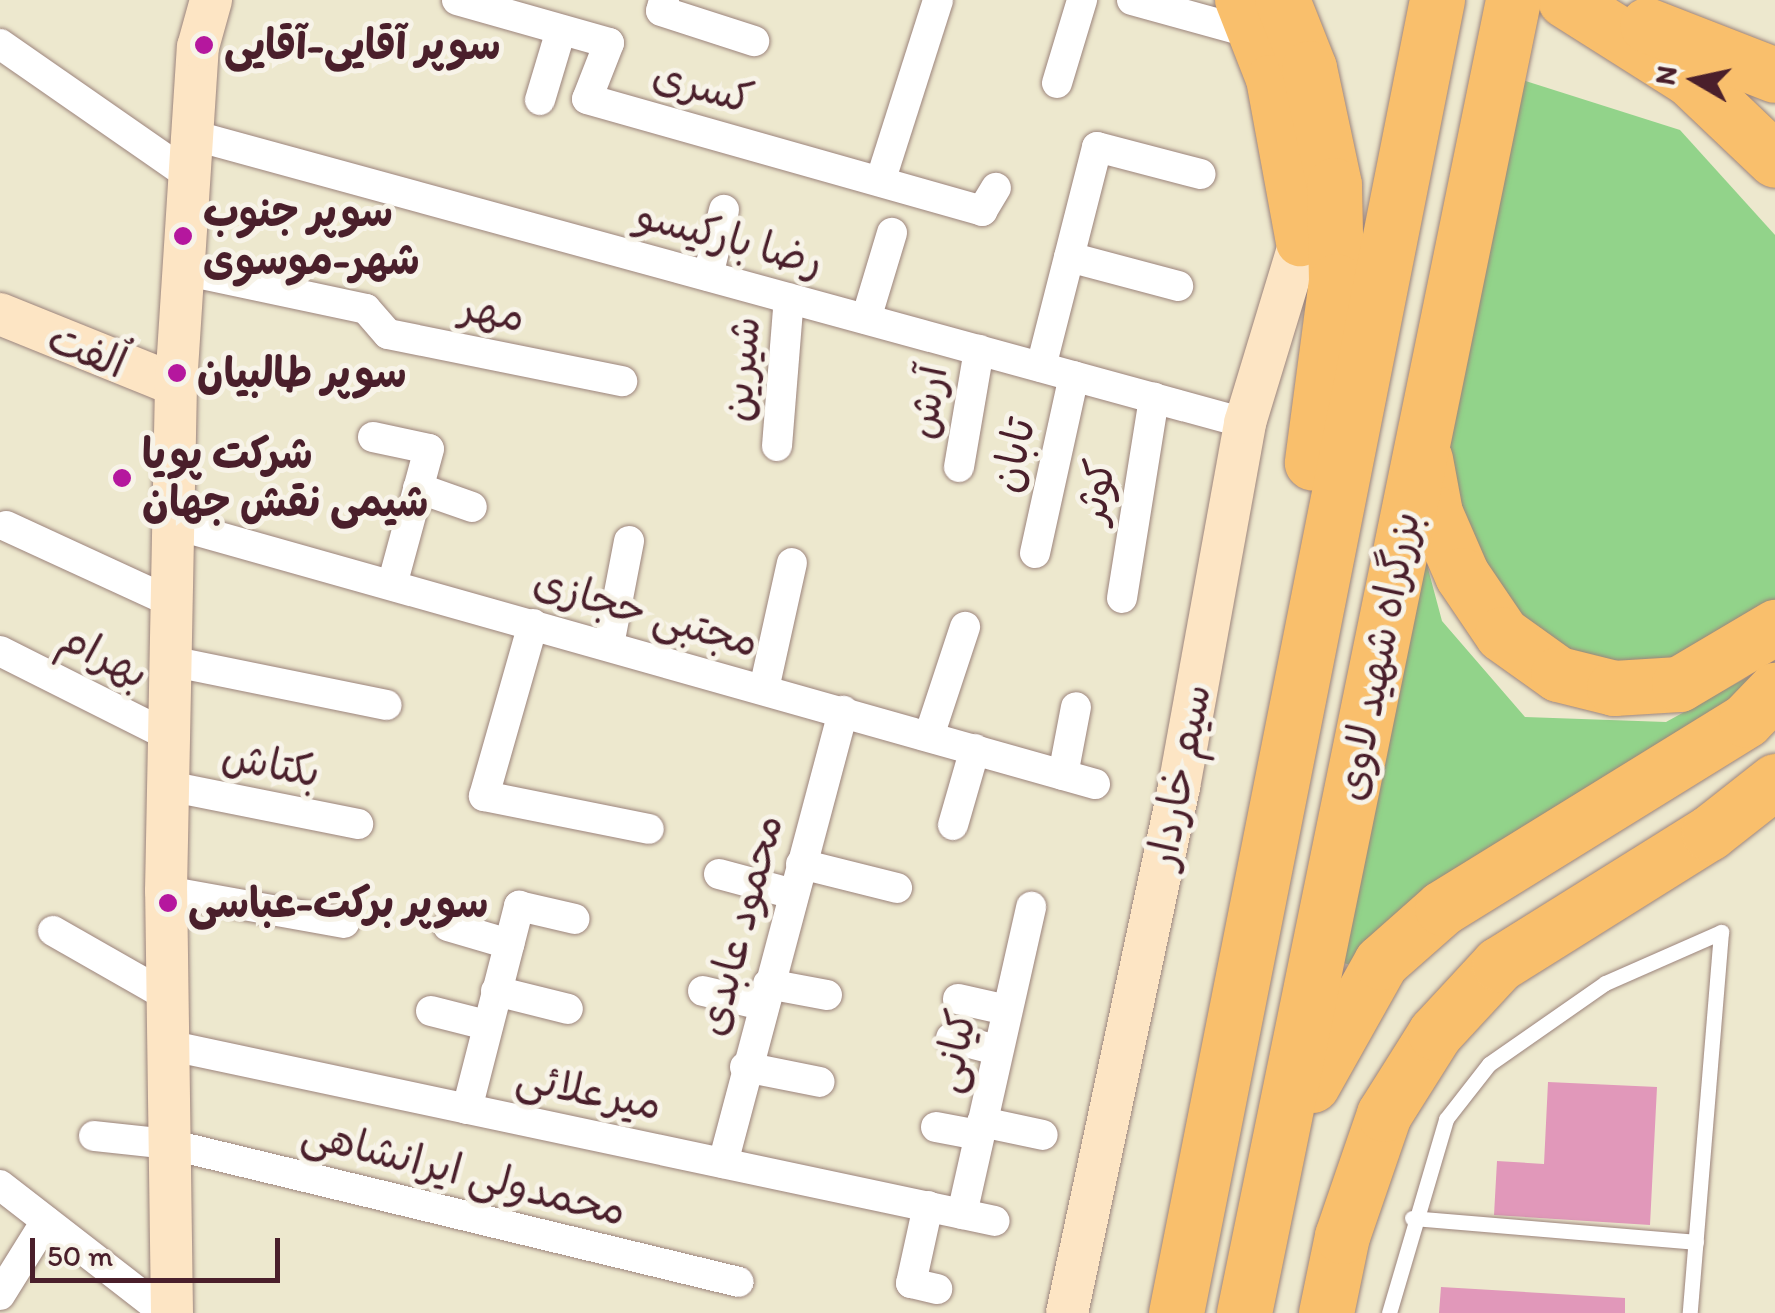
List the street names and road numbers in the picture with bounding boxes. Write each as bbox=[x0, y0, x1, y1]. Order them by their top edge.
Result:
street label: کسری bbox=[647, 49, 759, 125]
street label: رضا بارکیسو bbox=[631, 189, 829, 287]
street label: مهر bbox=[457, 281, 529, 343]
street label: اُلفت bbox=[40, 313, 134, 389]
street label: شیرین bbox=[711, 314, 771, 424]
street label: آرش bbox=[896, 361, 958, 443]
street label: تابان bbox=[980, 413, 1046, 497]
street label: کوثر bbox=[1066, 455, 1126, 527]
street label: بزرگراه شهید لاوی bbox=[1325, 507, 1431, 805]
street label: مجتبی حجازی bbox=[528, 556, 764, 668]
street label: بهرام bbox=[51, 612, 157, 700]
street label: سیم خاردار bbox=[1136, 680, 1222, 872]
street label: بکتاش bbox=[218, 730, 324, 798]
street label: محمود عابدی bbox=[686, 809, 794, 1041]
street label: کیانی bbox=[921, 1005, 987, 1097]
street label: میرعلائی bbox=[512, 1051, 666, 1131]
street label: محمدولی ایرانشاهی bbox=[297, 1107, 631, 1237]

